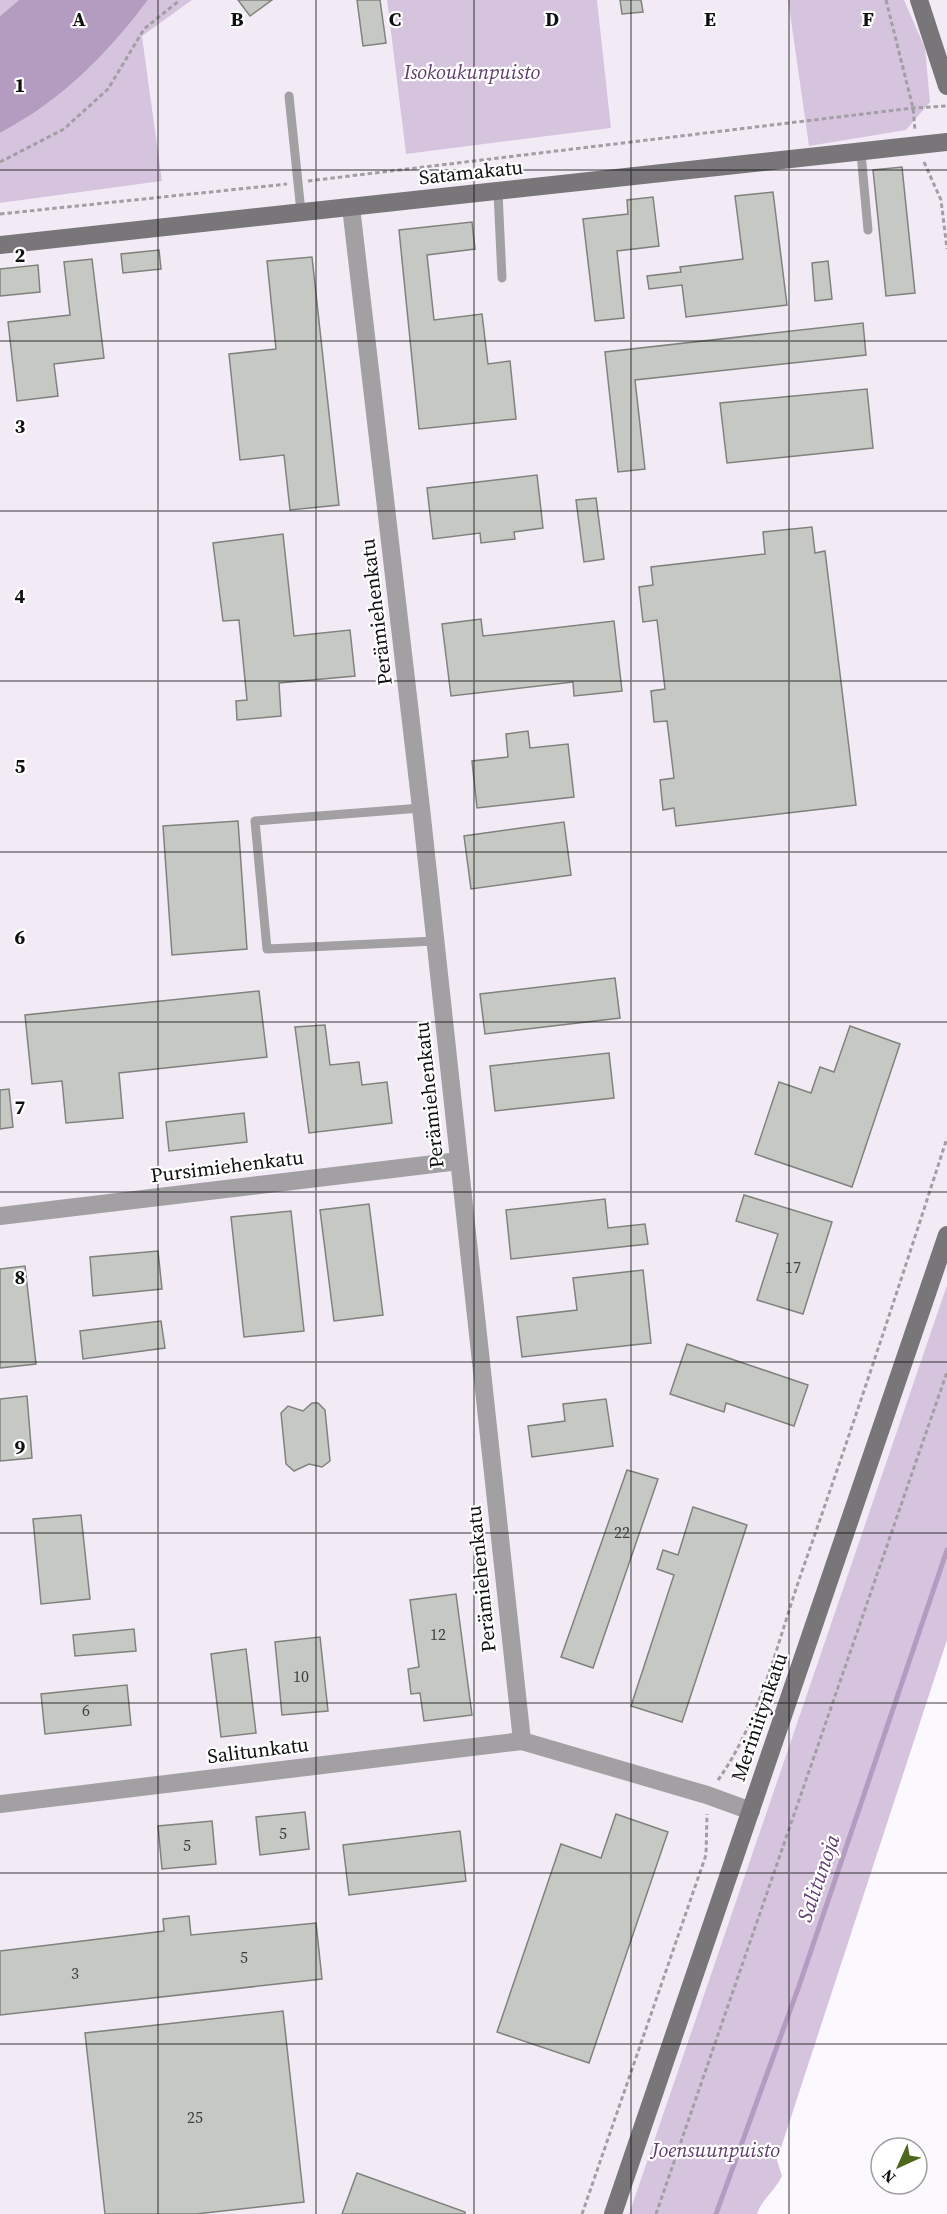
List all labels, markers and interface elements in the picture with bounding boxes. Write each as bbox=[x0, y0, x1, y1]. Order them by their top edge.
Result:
text: A bbox=[72, 5, 86, 33]
text: B bbox=[230, 5, 244, 33]
text: C bbox=[389, 5, 401, 33]
text: D bbox=[545, 5, 559, 33]
text: E bbox=[704, 5, 716, 33]
text: F bbox=[862, 5, 874, 33]
park label: Isokoukunpuisto bbox=[403, 58, 541, 86]
text: 1 bbox=[15, 71, 25, 99]
street label: Satamakatu bbox=[418, 153, 524, 191]
text: 2 bbox=[15, 241, 26, 269]
text: 3 bbox=[15, 412, 26, 440]
street label: Perämiehenkatu bbox=[353, 537, 399, 687]
text: 4 bbox=[15, 582, 26, 610]
text: 5 bbox=[15, 752, 26, 780]
text: 6 bbox=[15, 923, 26, 951]
street label: Perämiehenkatu bbox=[407, 1020, 451, 1170]
text: 7 bbox=[15, 1093, 26, 1121]
street label: Pursimiehenkatu bbox=[149, 1143, 305, 1189]
house number: 17 bbox=[785, 1256, 801, 1278]
text: 8 bbox=[15, 1263, 25, 1291]
text: 9 bbox=[15, 1433, 26, 1461]
street label: Perämiehenkatu bbox=[459, 1504, 503, 1654]
house number: 22 bbox=[614, 1521, 630, 1543]
house number: 12 bbox=[430, 1623, 446, 1645]
street label: Meriniitynkatu bbox=[724, 1649, 794, 1785]
house number: 10 bbox=[293, 1665, 309, 1687]
house number: 6 bbox=[82, 1699, 90, 1721]
street label: Salitunkatu bbox=[206, 1730, 310, 1770]
house number: 5 bbox=[279, 1822, 287, 1844]
water label: Salitunoja bbox=[790, 1830, 847, 1926]
house number: 5 bbox=[183, 1834, 191, 1856]
house number: 5 bbox=[240, 1946, 248, 1968]
house number: 3 bbox=[71, 1962, 79, 1984]
house number: 25 bbox=[187, 2106, 203, 2128]
park label: Joensuunpuisto bbox=[649, 2136, 780, 2164]
north arrow bbox=[869, 2136, 929, 2196]
text: N bbox=[876, 2164, 900, 2189]

